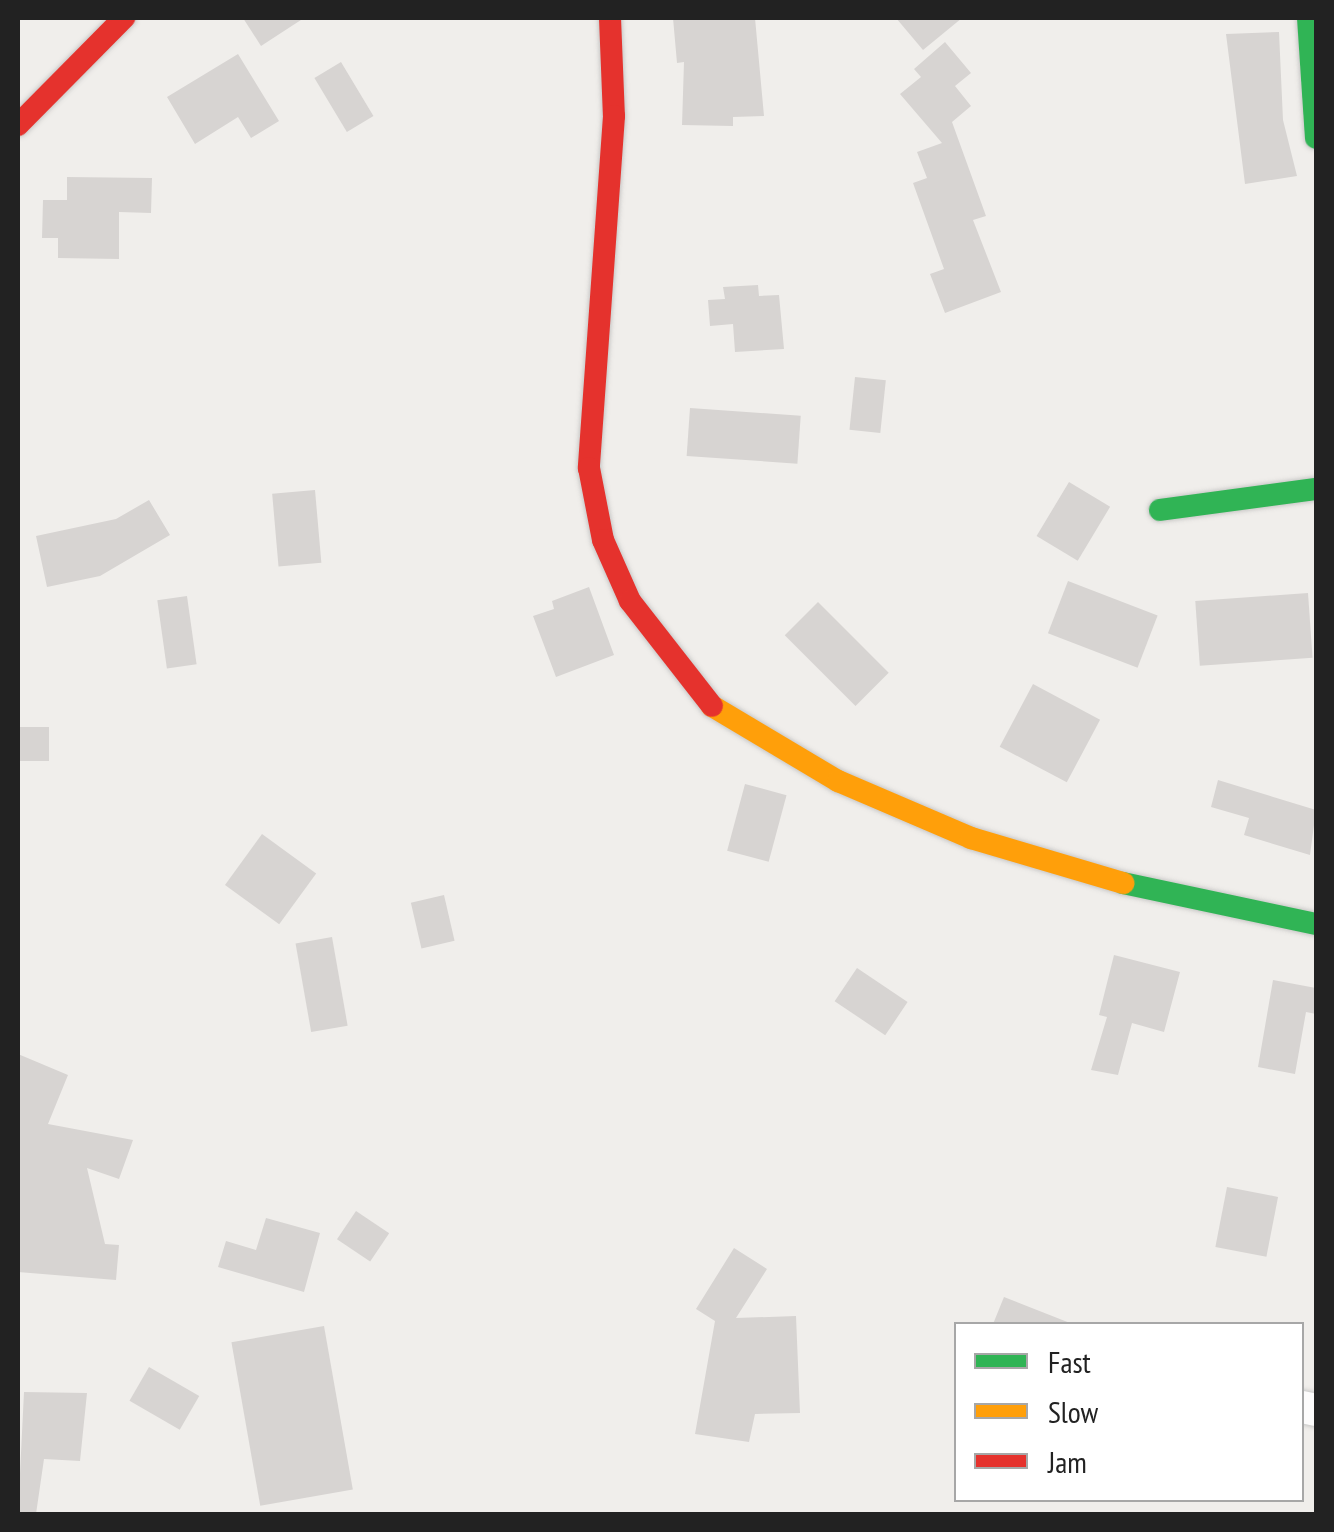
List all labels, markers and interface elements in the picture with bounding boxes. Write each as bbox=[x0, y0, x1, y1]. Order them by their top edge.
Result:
legend bbox=[954, 1322, 1304, 1502]
text: Fast bbox=[1048, 1342, 1091, 1381]
text: Slow bbox=[1048, 1392, 1098, 1431]
text: Jam bbox=[1048, 1442, 1087, 1481]

